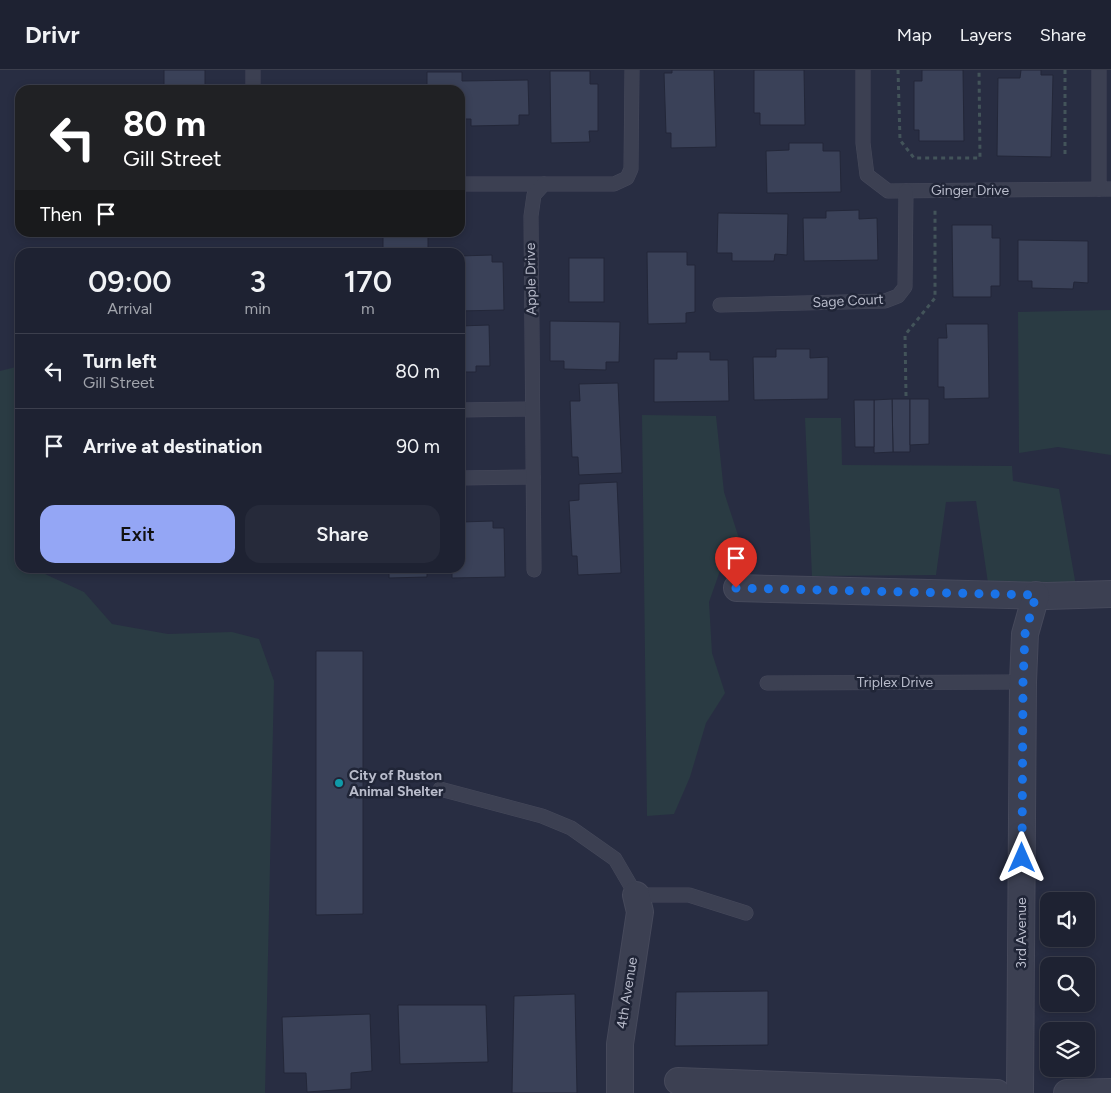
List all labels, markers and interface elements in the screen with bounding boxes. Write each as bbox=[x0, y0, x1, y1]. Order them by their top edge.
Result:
text: Drivr bbox=[25, 20, 80, 49]
text: Map bbox=[897, 24, 932, 46]
text: Layers bbox=[960, 24, 1012, 46]
text: Share bbox=[1040, 24, 1086, 46]
text: 80 m bbox=[123, 103, 206, 145]
icon: left bbox=[40, 105, 105, 170]
text: Gill Street bbox=[123, 145, 222, 172]
street label: Ginger Drive bbox=[931, 182, 1009, 199]
icon: arrive bbox=[92, 200, 120, 228]
text: Then bbox=[40, 203, 82, 226]
street label: Apple Drive bbox=[522, 242, 540, 315]
text: 09:00 bbox=[88, 263, 172, 300]
text: 3 bbox=[249, 263, 266, 300]
text: 170 bbox=[344, 263, 392, 300]
street label: Sage Court bbox=[812, 291, 884, 311]
text: Arrival bbox=[107, 299, 152, 318]
text: min bbox=[245, 299, 271, 318]
text: m bbox=[361, 299, 375, 318]
text: Turn left bbox=[83, 350, 157, 373]
icon: left bbox=[40, 357, 68, 385]
text: 80 m bbox=[395, 360, 440, 383]
text: Gill Street bbox=[83, 373, 155, 392]
icon: arrive bbox=[40, 432, 68, 460]
text: Arrive at destination bbox=[83, 435, 262, 458]
text: 90 m bbox=[396, 435, 440, 458]
button: Exit bbox=[40, 505, 235, 563]
button: Share bbox=[245, 505, 440, 563]
pin bbox=[715, 537, 757, 588]
icon: arrive bbox=[722, 544, 750, 572]
street label: Triplex Drive bbox=[857, 674, 934, 691]
place label: City of Ruston Animal Shelter bbox=[349, 767, 444, 800]
marker: City of Ruston Animal Shelter bbox=[333, 777, 345, 789]
position arrow bbox=[995, 831, 1047, 883]
map controls bbox=[1040, 892, 1095, 1077]
button: sound bbox=[1040, 892, 1095, 947]
street label: 3rd Avenue bbox=[1013, 897, 1030, 969]
street label: 4th Avenue bbox=[613, 955, 641, 1030]
button: search bbox=[1040, 957, 1095, 1012]
button: layers bbox=[1040, 1022, 1095, 1077]

